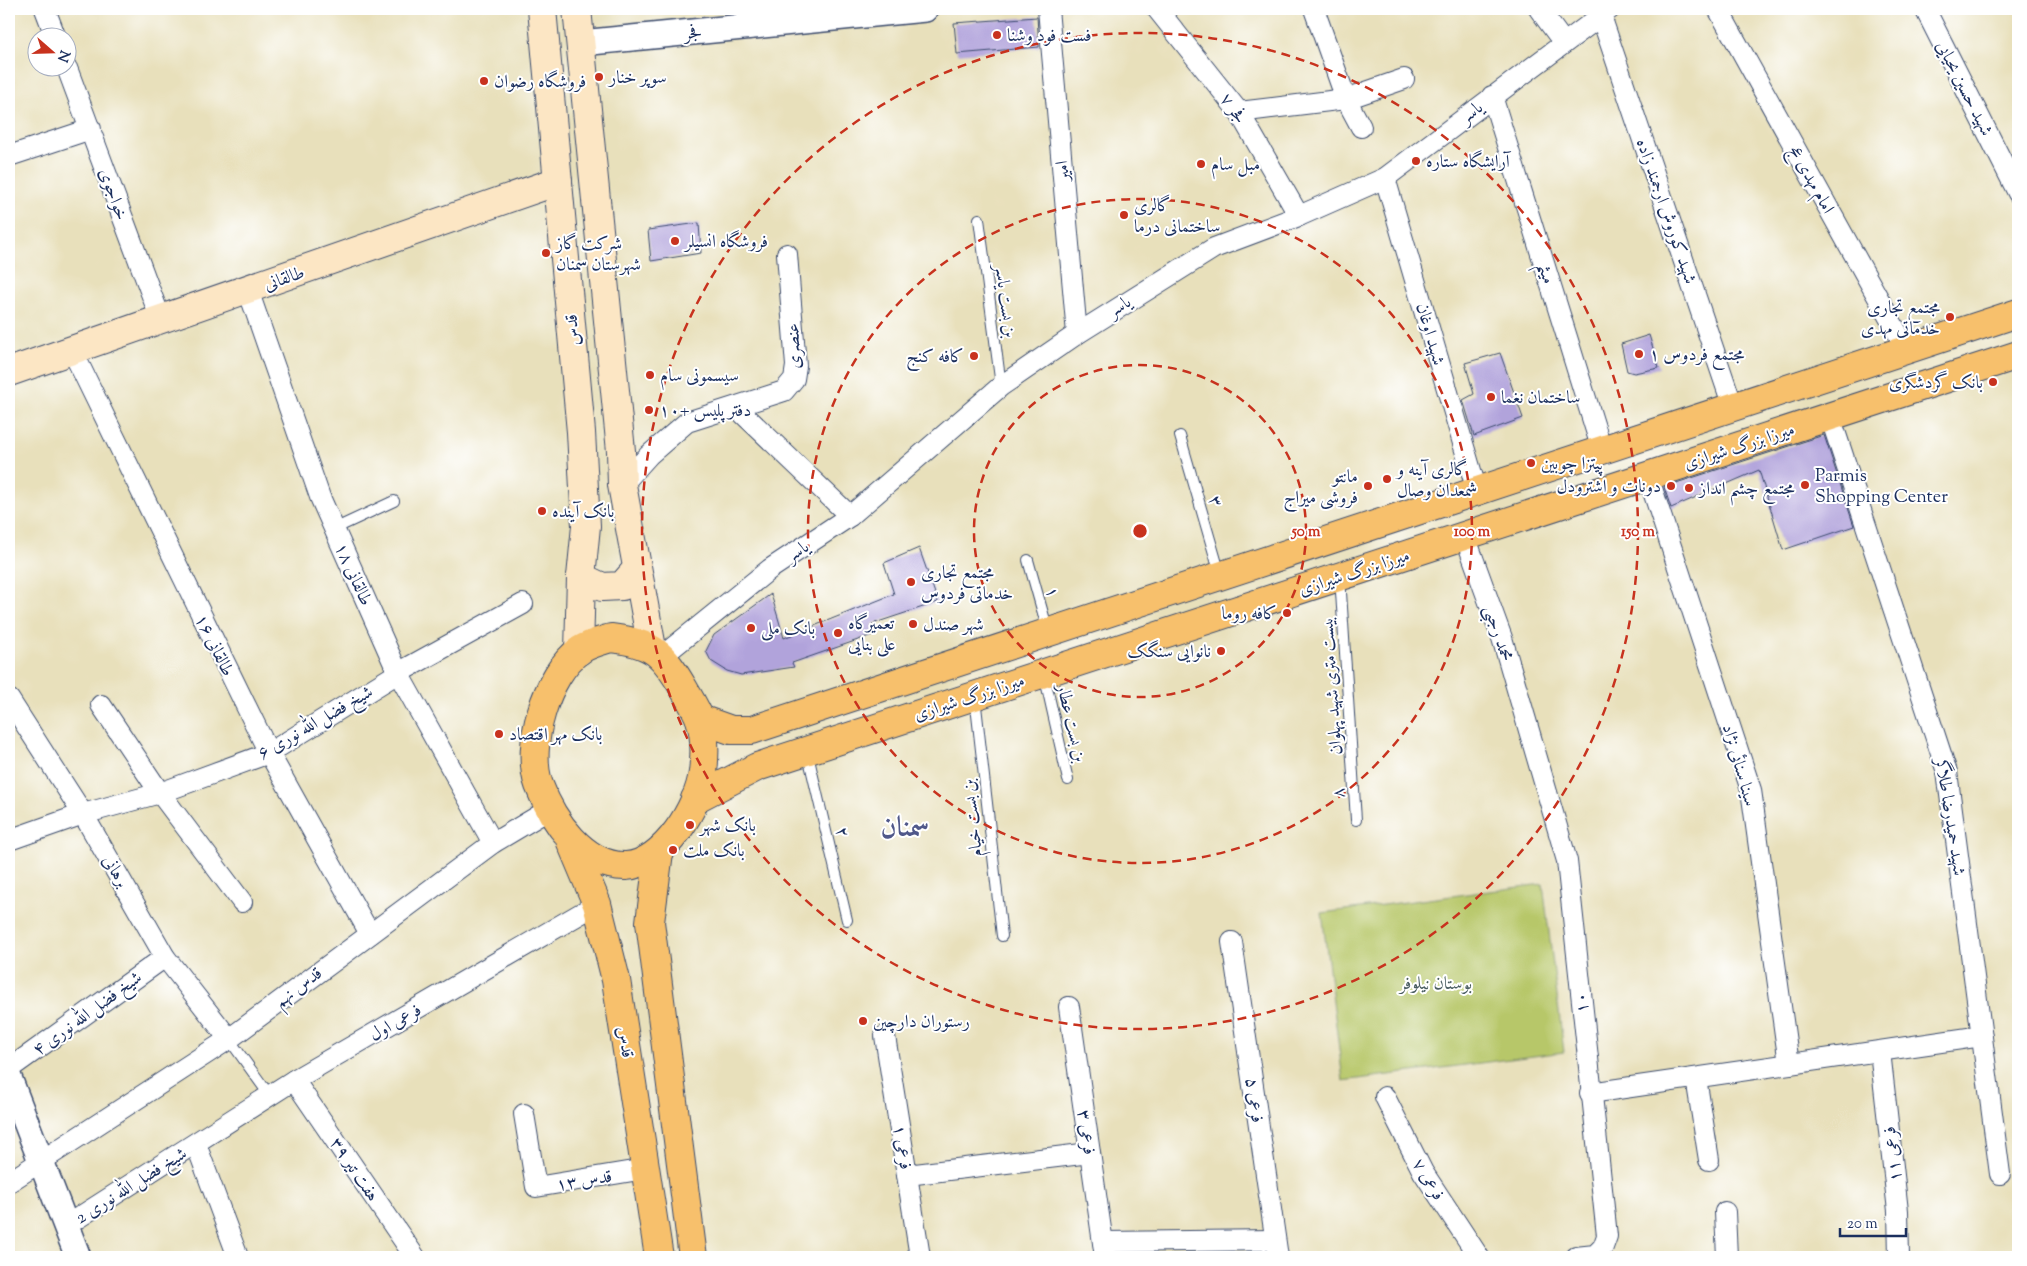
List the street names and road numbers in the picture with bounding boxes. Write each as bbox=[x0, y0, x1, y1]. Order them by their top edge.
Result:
street label: فجر bbox=[681, 20, 704, 48]
street label: شهید حسین یحیایی bbox=[1928, 37, 1998, 141]
street label: فجر ۷ bbox=[1212, 88, 1252, 130]
street label: یاسر bbox=[1453, 95, 1491, 132]
street label: شهید کوروش ارجمند زاده bbox=[1628, 136, 1702, 288]
street label: امام مهدی عج bbox=[1780, 141, 1840, 220]
street label: امیر bbox=[1050, 159, 1078, 184]
street label: خواجوی bbox=[91, 165, 134, 224]
street label: میثم bbox=[1527, 260, 1561, 289]
street label: طالقانی bbox=[261, 261, 309, 299]
street label: بن بست یاسر bbox=[986, 261, 1021, 340]
street label: یاسر bbox=[1101, 289, 1138, 326]
street label: شهید اوغان bbox=[1408, 300, 1450, 369]
street label: قدس bbox=[560, 313, 588, 347]
street label: عنصری bbox=[781, 323, 809, 369]
street label: میرزا بزرگ شیرازی bbox=[1681, 418, 1798, 478]
street label: ۳ bbox=[1200, 493, 1228, 510]
street label: یاسر bbox=[779, 534, 817, 571]
street label: طالقانی ۱۸ bbox=[327, 539, 378, 610]
street label: میرزا بزرگ شیرازی bbox=[1296, 544, 1413, 604]
street label: ۱ bbox=[1037, 584, 1065, 601]
street label: محمد رجبی bbox=[1476, 602, 1518, 665]
street label: طالقانی ۱۶ bbox=[187, 610, 239, 681]
street label: بیست متری شهید پهلوان bbox=[1315, 616, 1351, 756]
street label: میرزا بزرگ شیرازی bbox=[911, 669, 1028, 729]
street label: شیخ فضل الله نوری ۶ bbox=[252, 677, 379, 768]
street label: بن بست عطار bbox=[1048, 680, 1092, 766]
street label: سینا سنائی نژاد bbox=[1714, 721, 1762, 810]
street label: شهید حمیدرضا طلاگر bbox=[1927, 755, 1972, 878]
street label: بن بست خیام bbox=[957, 777, 992, 858]
street label: ۸ bbox=[1327, 787, 1353, 799]
street label: ۲ bbox=[827, 824, 855, 841]
street label: برهانی bbox=[95, 851, 134, 893]
street label: قدس نهم bbox=[270, 962, 330, 1017]
street label: شیخ فضل الله نوری ۴ bbox=[26, 964, 149, 1064]
street label: ۱۰ bbox=[1569, 991, 1597, 1015]
street label: فرعی اول bbox=[365, 998, 427, 1049]
street label: قدس bbox=[609, 1025, 639, 1060]
street label: فرعی ۵ bbox=[1237, 1076, 1269, 1124]
street label: فرعی ۳ bbox=[1069, 1108, 1101, 1156]
street label: فرعی ۱ bbox=[885, 1123, 917, 1172]
street label: فرعی ۱۱ bbox=[1878, 1125, 1910, 1183]
street label: هفت تیر ۳۹ bbox=[322, 1133, 384, 1208]
street label: شیخ فضل الله نوری 2 bbox=[70, 1139, 194, 1232]
street label: فرعی ۷ bbox=[1405, 1154, 1450, 1206]
street label: قدس ۱۳ bbox=[554, 1165, 614, 1199]

